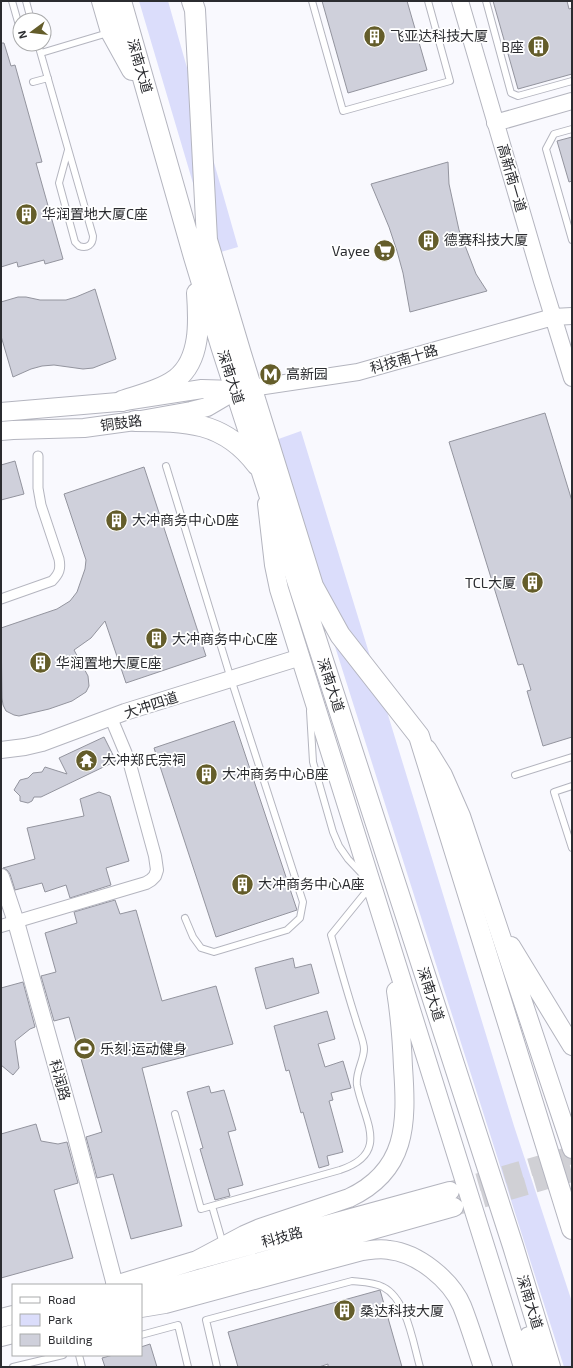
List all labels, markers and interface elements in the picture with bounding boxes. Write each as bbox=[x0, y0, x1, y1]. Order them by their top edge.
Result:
north arrow bbox=[12, 12, 52, 52]
building icon: 飞亚达科技大厦 bbox=[361, 23, 387, 49]
place label: 飞亚达科技大厦 bbox=[390, 27, 488, 44]
text: N bbox=[15, 29, 29, 40]
building icon: B座 bbox=[526, 34, 552, 60]
street label: 深南大道 bbox=[125, 37, 156, 95]
place label: B座 bbox=[501, 38, 524, 55]
street label: 高新南一道 bbox=[495, 142, 530, 214]
building icon: 华润置地大厦C座 bbox=[13, 201, 39, 227]
place label: 华润置地大厦C座 bbox=[42, 205, 148, 222]
building icon: 德赛科技大厦 bbox=[415, 227, 441, 253]
place label: 德赛科技大厦 bbox=[444, 231, 528, 248]
supermarket icon: Vayee bbox=[372, 238, 398, 264]
place label: Vayee bbox=[332, 242, 370, 259]
street label: 科技南十路 bbox=[368, 341, 440, 376]
street label: 深南大道 bbox=[215, 348, 248, 406]
metro station icon: 高新园 bbox=[258, 361, 284, 387]
place label: 高新园 bbox=[286, 365, 328, 382]
street label: 铜鼓路 bbox=[99, 411, 143, 434]
building icon: 大冲商务中心D座 bbox=[104, 507, 130, 533]
place label: 大冲商务中心D座 bbox=[132, 511, 239, 528]
building icon: TCL大厦 bbox=[519, 570, 545, 596]
place label: TCL大厦 bbox=[465, 574, 516, 591]
building icon: 大冲商务中心C座 bbox=[143, 626, 169, 652]
place label: 大冲商务中心C座 bbox=[172, 630, 278, 647]
building icon: 华润置地大厦E座 bbox=[28, 650, 54, 676]
place label: 华润置地大厦E座 bbox=[56, 654, 162, 671]
street label: 深南大道 bbox=[315, 656, 348, 714]
street label: 大冲四道 bbox=[122, 688, 180, 721]
temple icon: 大冲郑氏宗祠 bbox=[74, 747, 100, 773]
place label: 大冲郑氏宗祠 bbox=[102, 751, 186, 768]
building icon: 大冲商务中心B座 bbox=[194, 761, 220, 787]
place label: 大冲商务中心B座 bbox=[222, 765, 329, 782]
building icon: 大冲商务中心A座 bbox=[230, 871, 256, 897]
place label: 大冲商务中心A座 bbox=[258, 875, 365, 892]
street label: 深南大道 bbox=[415, 965, 448, 1023]
sports icon: 乐刻·运动健身 bbox=[71, 1036, 97, 1062]
place label: 乐刻·运动健身 bbox=[100, 1040, 187, 1057]
street label: 科润路 bbox=[47, 1057, 74, 1102]
street label: 科技路 bbox=[259, 1223, 304, 1250]
street label: 深南大道 bbox=[514, 1273, 547, 1331]
legend bbox=[12, 1284, 142, 1356]
text: Road bbox=[48, 1292, 76, 1306]
building icon: 桑达科技大厦 bbox=[332, 1298, 358, 1324]
place label: 桑达科技大厦 bbox=[360, 1302, 444, 1319]
text: Park bbox=[48, 1312, 73, 1326]
text: Building bbox=[48, 1332, 93, 1346]

